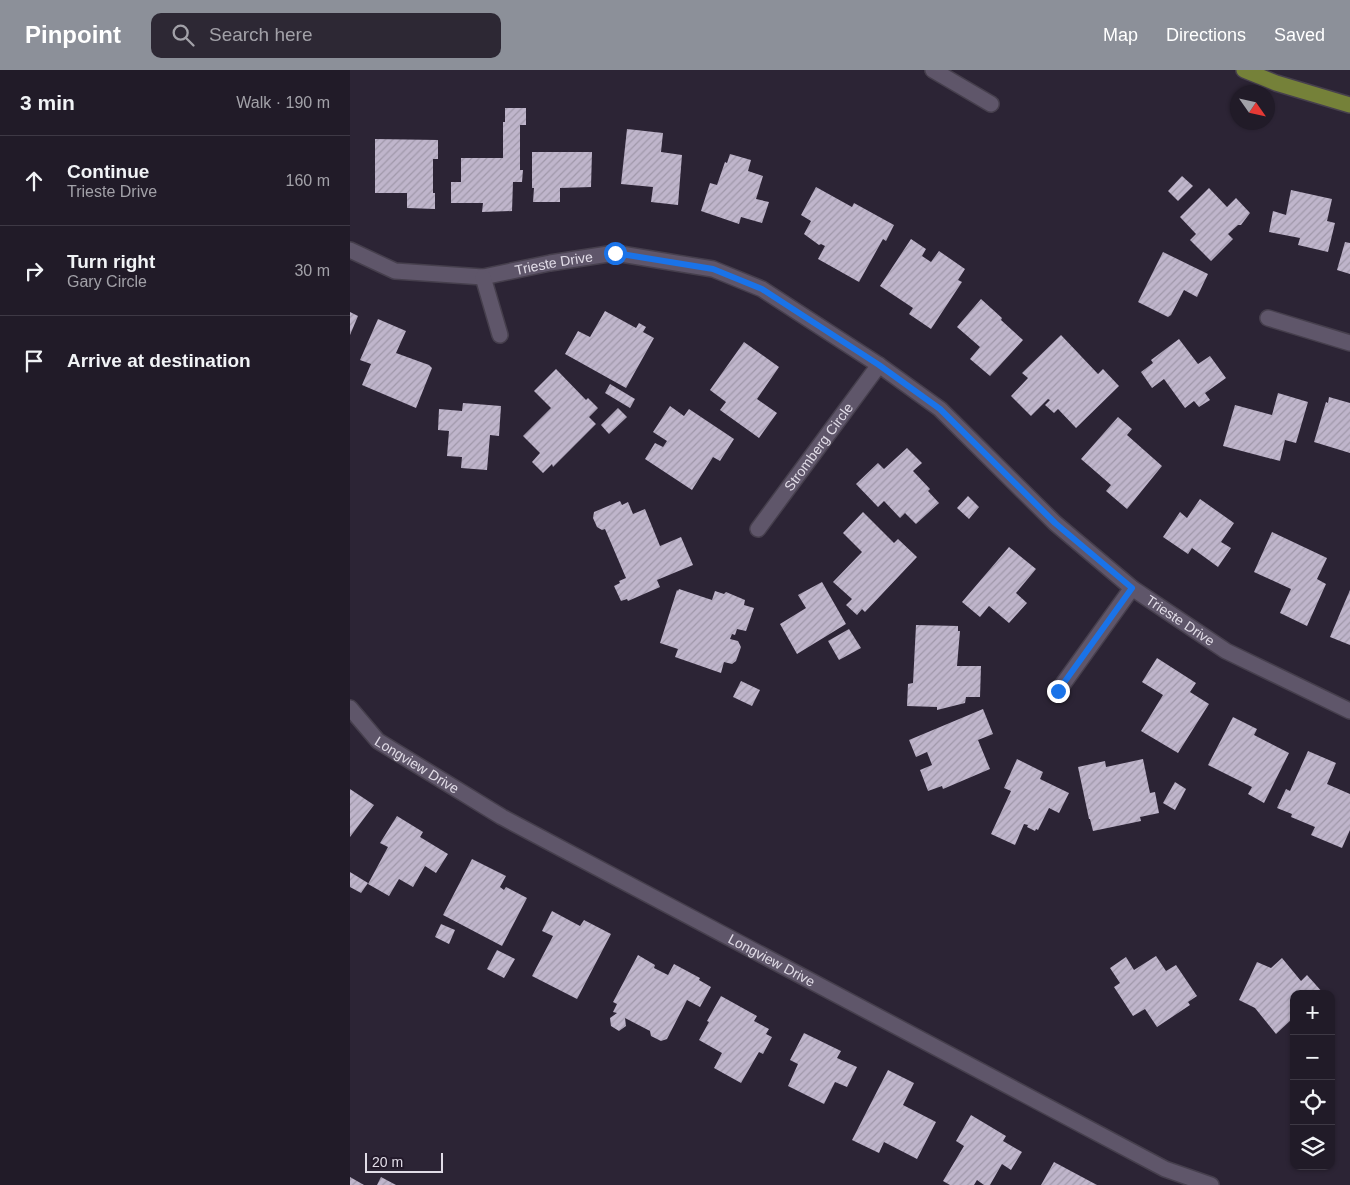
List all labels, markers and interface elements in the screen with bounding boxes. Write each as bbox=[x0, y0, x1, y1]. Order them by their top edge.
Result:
search box bbox=[151, 13, 501, 58]
text: Pinpoint bbox=[25, 21, 121, 48]
icon: search bbox=[169, 21, 197, 49]
text: Search here bbox=[209, 24, 313, 45]
text: Map bbox=[1103, 25, 1138, 45]
text: Directions bbox=[1166, 25, 1246, 45]
text: Saved bbox=[1274, 25, 1325, 45]
north arrow bbox=[1230, 85, 1275, 130]
text: 3 min bbox=[20, 91, 75, 114]
text: Walk · 190 m bbox=[236, 94, 330, 111]
text: Continue bbox=[67, 161, 149, 182]
icon: ahead bbox=[20, 167, 48, 195]
text: 160 m bbox=[286, 172, 330, 189]
text: Trieste Drive bbox=[67, 183, 157, 200]
route start bbox=[604, 242, 627, 265]
street label: Trieste Drive bbox=[513, 248, 594, 278]
text: Turn right bbox=[67, 251, 155, 272]
icon: right bbox=[20, 257, 48, 285]
text: 30 m bbox=[294, 262, 330, 279]
text: Gary Circle bbox=[67, 273, 147, 290]
icon: arrive bbox=[20, 347, 48, 375]
text: Arrive at destination bbox=[67, 350, 251, 371]
street label: Stromberg Circle bbox=[781, 400, 856, 494]
street label: Trieste Drive bbox=[1143, 592, 1218, 649]
route end bbox=[1047, 680, 1070, 703]
street label: Longview Drive bbox=[372, 733, 462, 797]
street label: Longview Drive bbox=[726, 931, 818, 990]
map controls bbox=[1290, 990, 1335, 1170]
button: + bbox=[1290, 990, 1335, 1035]
button: − bbox=[1290, 1035, 1335, 1080]
button: locate bbox=[1290, 1080, 1335, 1125]
button: layers bbox=[1290, 1125, 1335, 1170]
scale bar bbox=[365, 1150, 442, 1173]
text: 20 m bbox=[372, 1154, 403, 1170]

